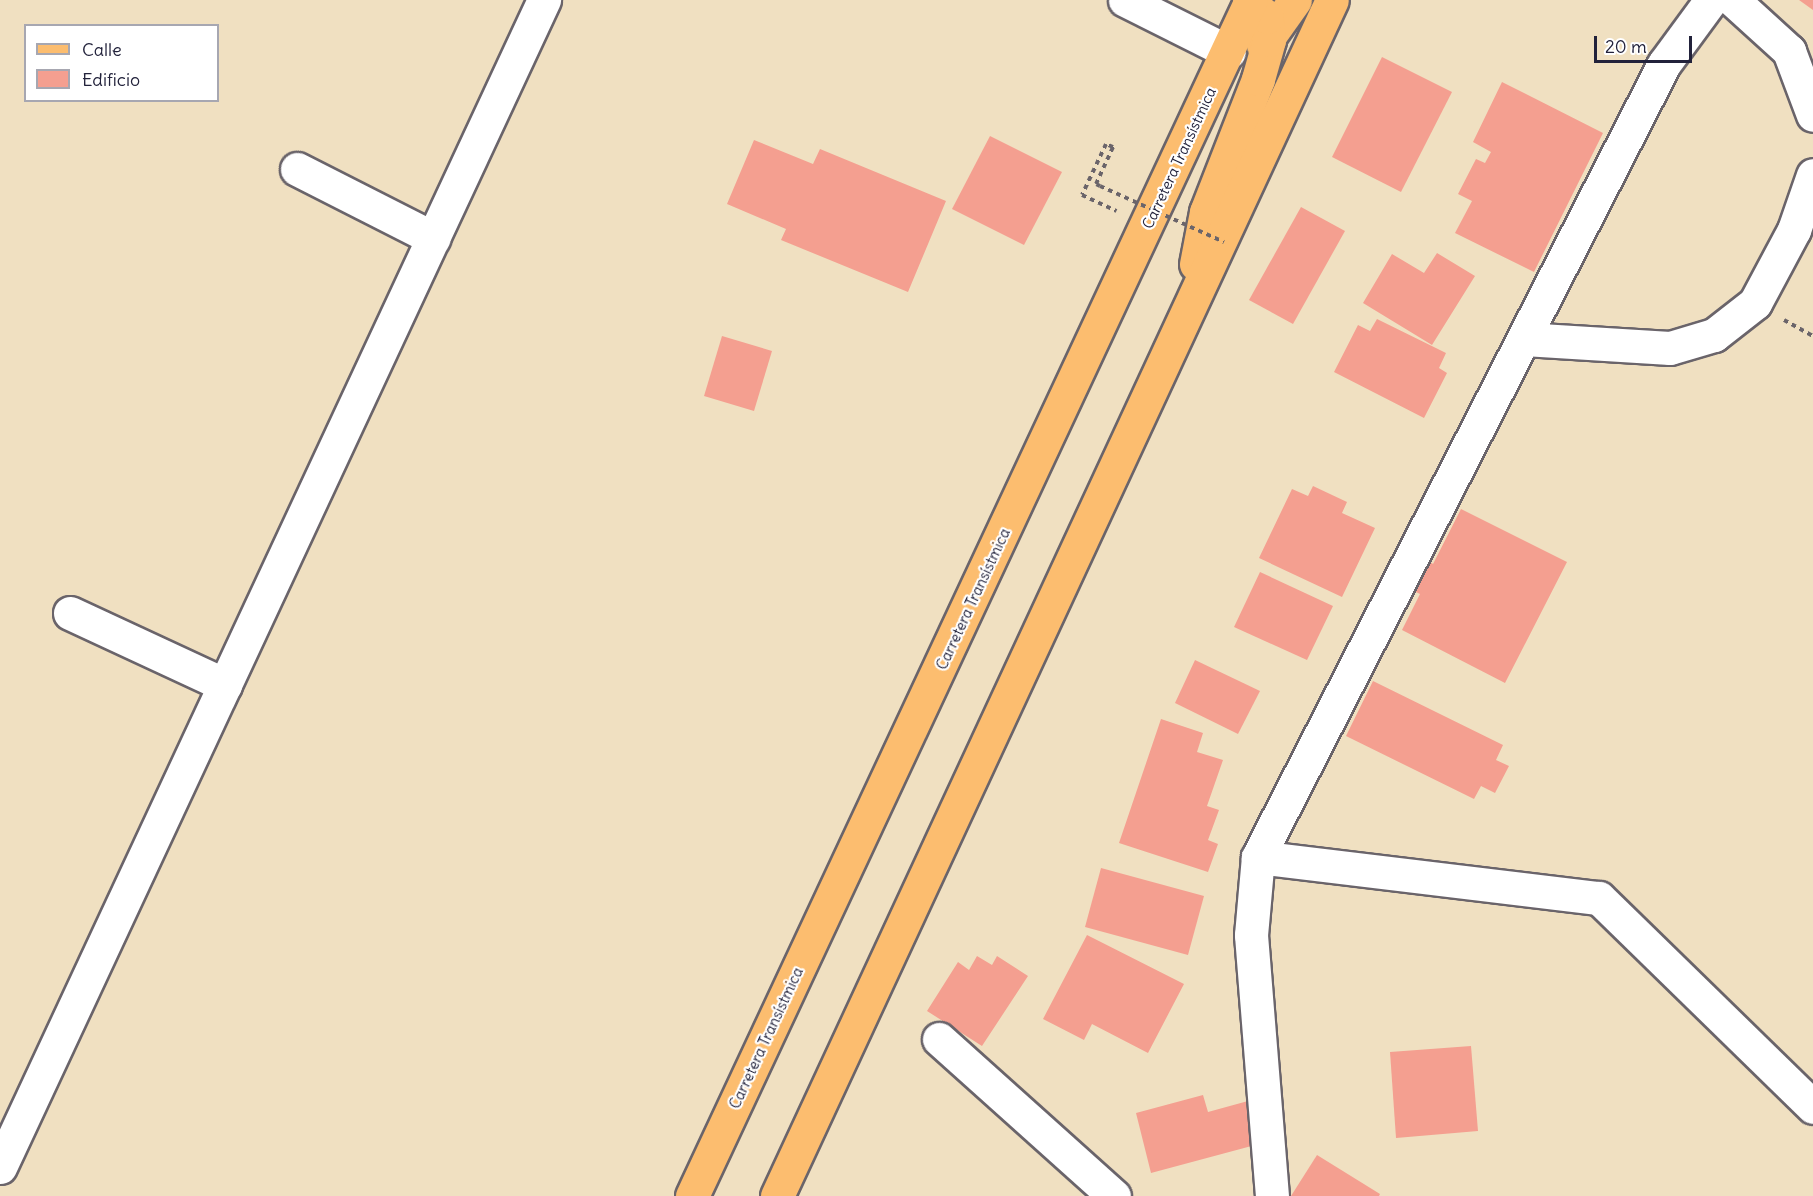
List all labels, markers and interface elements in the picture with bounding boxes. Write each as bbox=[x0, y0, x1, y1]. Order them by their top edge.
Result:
legend bbox=[24, 24, 219, 102]
scale bar bbox=[1597, 24, 1694, 62]
text: 20 m bbox=[1605, 35, 1647, 58]
text: Calle bbox=[82, 38, 122, 61]
text: Edificio bbox=[82, 68, 140, 91]
street label: Carretera Transístmica bbox=[1138, 84, 1220, 232]
street label: Carretera Transístmica bbox=[932, 525, 1014, 673]
street label: Carretera Transístmica bbox=[725, 964, 807, 1112]

